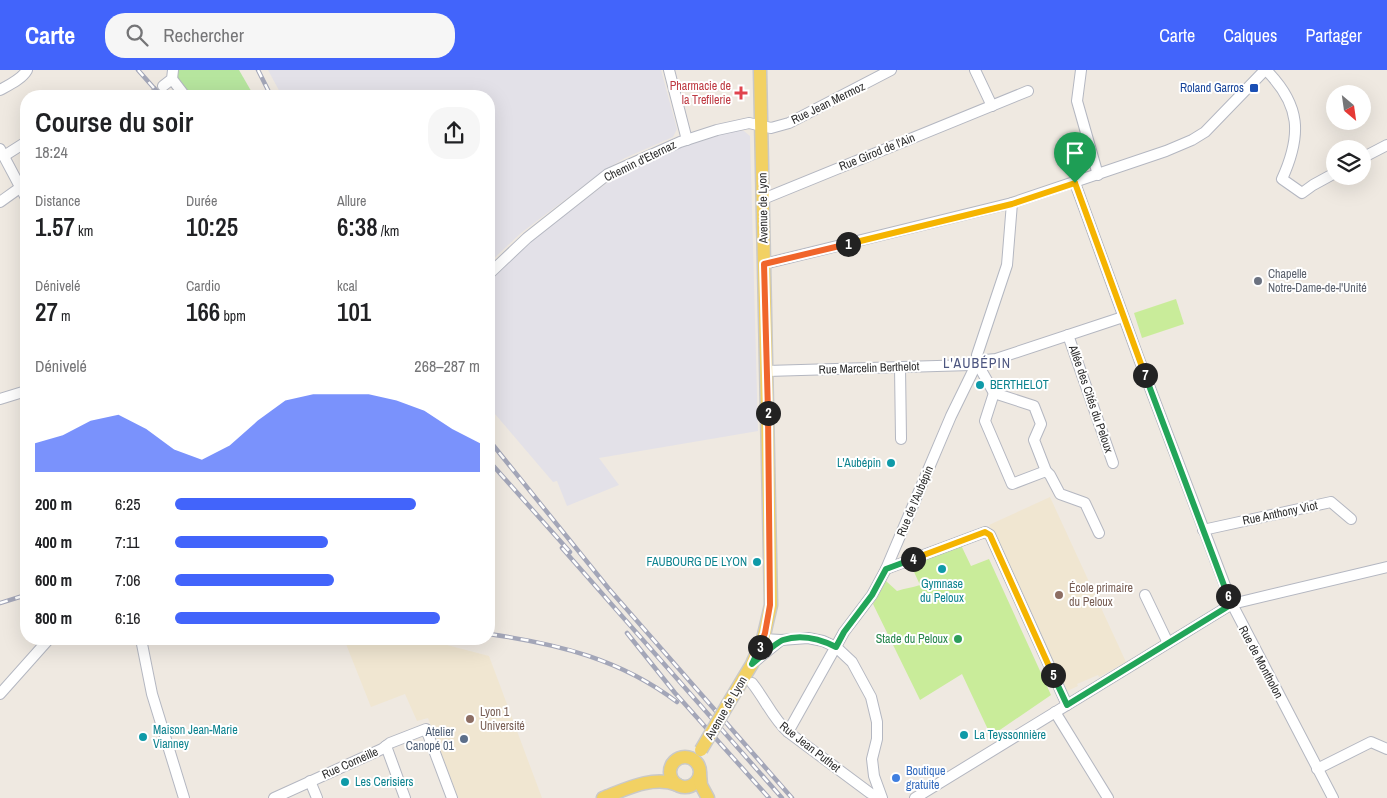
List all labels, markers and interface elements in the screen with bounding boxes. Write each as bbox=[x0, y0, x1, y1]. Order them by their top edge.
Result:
search box bbox=[105, 13, 455, 58]
text: Carte bbox=[25, 19, 75, 51]
icon: search bbox=[123, 21, 151, 49]
text: Rechercher bbox=[163, 22, 244, 48]
text: Carte bbox=[1159, 23, 1195, 48]
text: Calques bbox=[1223, 23, 1277, 48]
text: Partager bbox=[1305, 23, 1362, 48]
place label: Pharmacie de la Trefilerie bbox=[670, 78, 731, 108]
street label: Rue Jean Mermoz bbox=[788, 78, 868, 128]
place label: Roland Garros bbox=[1180, 80, 1244, 96]
marker: Roland Garros bbox=[1248, 82, 1260, 94]
north arrow bbox=[1326, 85, 1371, 130]
map controls bbox=[1326, 85, 1371, 185]
marker: Pharmacie de la Trefilerie bbox=[735, 87, 747, 99]
text: Course du soir bbox=[35, 103, 193, 141]
button: share bbox=[428, 107, 480, 159]
street label: Rue Girod de l'Ain bbox=[837, 129, 917, 175]
pin bbox=[1054, 132, 1096, 183]
street label: Chemin d'Eternaz bbox=[601, 137, 679, 185]
icon: arrive bbox=[1061, 139, 1089, 167]
button: layers bbox=[1326, 140, 1371, 185]
text: 18:24 bbox=[35, 141, 68, 163]
street label: Avenue de Lyon bbox=[754, 173, 772, 244]
text: Distance bbox=[35, 192, 80, 210]
text: Durée bbox=[186, 192, 217, 210]
text: Allure bbox=[337, 192, 366, 210]
text: 1.57 bbox=[35, 210, 75, 244]
text: 10:25 bbox=[186, 210, 238, 244]
text: 6:38 bbox=[337, 210, 378, 244]
text: km bbox=[75, 222, 93, 240]
text: /km bbox=[378, 222, 399, 240]
pin: 1 bbox=[836, 232, 860, 256]
text: 1 bbox=[845, 235, 852, 253]
place label: Chapelle Notre-Dame-de-l'Unité bbox=[1268, 266, 1367, 296]
marker: Chapelle Notre-Dame-de-l'Unité bbox=[1252, 275, 1264, 287]
text: Dénivelé bbox=[35, 277, 80, 295]
text: Cardio bbox=[186, 277, 220, 295]
text: kcal bbox=[337, 277, 357, 295]
text: 27 bbox=[35, 295, 58, 329]
text: 166 bbox=[186, 295, 220, 329]
text: 101 bbox=[337, 295, 371, 329]
text: m bbox=[58, 307, 71, 325]
text: bpm bbox=[220, 307, 246, 325]
street label: Allée des Cités du Peloux bbox=[1065, 342, 1117, 455]
district label: L'AUBÉPIN bbox=[943, 354, 1011, 372]
text: Dénivelé bbox=[35, 355, 87, 377]
text: 268–287 m bbox=[414, 355, 480, 377]
street label: Rue Marcelin Berthelot bbox=[818, 358, 920, 378]
pin: 7 bbox=[1132, 362, 1158, 388]
text: 7 bbox=[1142, 366, 1149, 384]
place label: BERTHELOT bbox=[990, 377, 1049, 393]
marker: BERTHELOT bbox=[974, 379, 986, 391]
pin: 2 bbox=[756, 400, 780, 426]
text: 2 bbox=[765, 404, 772, 422]
place label: L'Aubépin bbox=[837, 455, 881, 471]
marker: L'Aubépin bbox=[885, 457, 897, 469]
street label: Rue de l'Aubépin bbox=[893, 463, 937, 539]
text: 200 m bbox=[35, 493, 72, 515]
text: 6:25 bbox=[115, 493, 141, 515]
street label: Rue Anthony Viot bbox=[1241, 497, 1319, 529]
text: 400 m bbox=[35, 531, 72, 553]
text: 7:11 bbox=[115, 531, 140, 553]
pin: 4 bbox=[900, 546, 926, 572]
text: 4 bbox=[910, 550, 917, 568]
place label: FAUBOURG DE LYON bbox=[647, 554, 747, 570]
marker: FAUBOURG DE LYON bbox=[751, 556, 763, 568]
marker: Gymnase du Peloux bbox=[936, 563, 948, 575]
text: 600 m bbox=[35, 569, 72, 591]
text: 7:06 bbox=[115, 569, 141, 591]
place label: Gymnase du Peloux bbox=[920, 576, 964, 606]
place label: École primaire du Peloux bbox=[1069, 580, 1133, 610]
pin: 6 bbox=[1216, 584, 1240, 608]
text: 6 bbox=[1225, 587, 1232, 605]
marker: École primaire du Peloux bbox=[1053, 589, 1065, 601]
text: 800 m bbox=[35, 607, 72, 629]
text: 6:16 bbox=[115, 607, 141, 629]
street label: Rue de Montholon bbox=[1235, 623, 1287, 701]
place label: Stade du Peloux bbox=[876, 631, 948, 647]
marker: Stade du Peloux bbox=[952, 633, 964, 645]
pin: 3 bbox=[748, 634, 772, 660]
text: 3 bbox=[757, 638, 764, 656]
pin: 5 bbox=[1040, 662, 1066, 688]
text: 5 bbox=[1050, 666, 1057, 684]
street label: Avenue de Lyon bbox=[701, 673, 751, 743]
place label: Lyon 1 Université bbox=[480, 704, 525, 734]
marker: Lyon 1 Université bbox=[464, 713, 476, 725]
street label: Rue Jean Puthet bbox=[776, 718, 844, 776]
place label: Maison Jean-Marie Vianney bbox=[153, 722, 238, 752]
place label: Atelier Canopé 01 bbox=[406, 724, 455, 754]
place label: La Teyssonnière bbox=[974, 727, 1046, 743]
marker: La Teyssonnière bbox=[958, 729, 970, 741]
marker: Maison Jean-Marie Vianney bbox=[137, 731, 149, 743]
marker: Atelier Canopé 01 bbox=[458, 733, 470, 745]
street label: Rue Corneille bbox=[319, 743, 381, 783]
place label: Boutique gratuite bbox=[906, 763, 945, 793]
marker: Boutique gratuite bbox=[890, 772, 902, 784]
place label: Les Cerisiers bbox=[355, 774, 414, 790]
marker: Les Cerisiers bbox=[339, 776, 351, 788]

